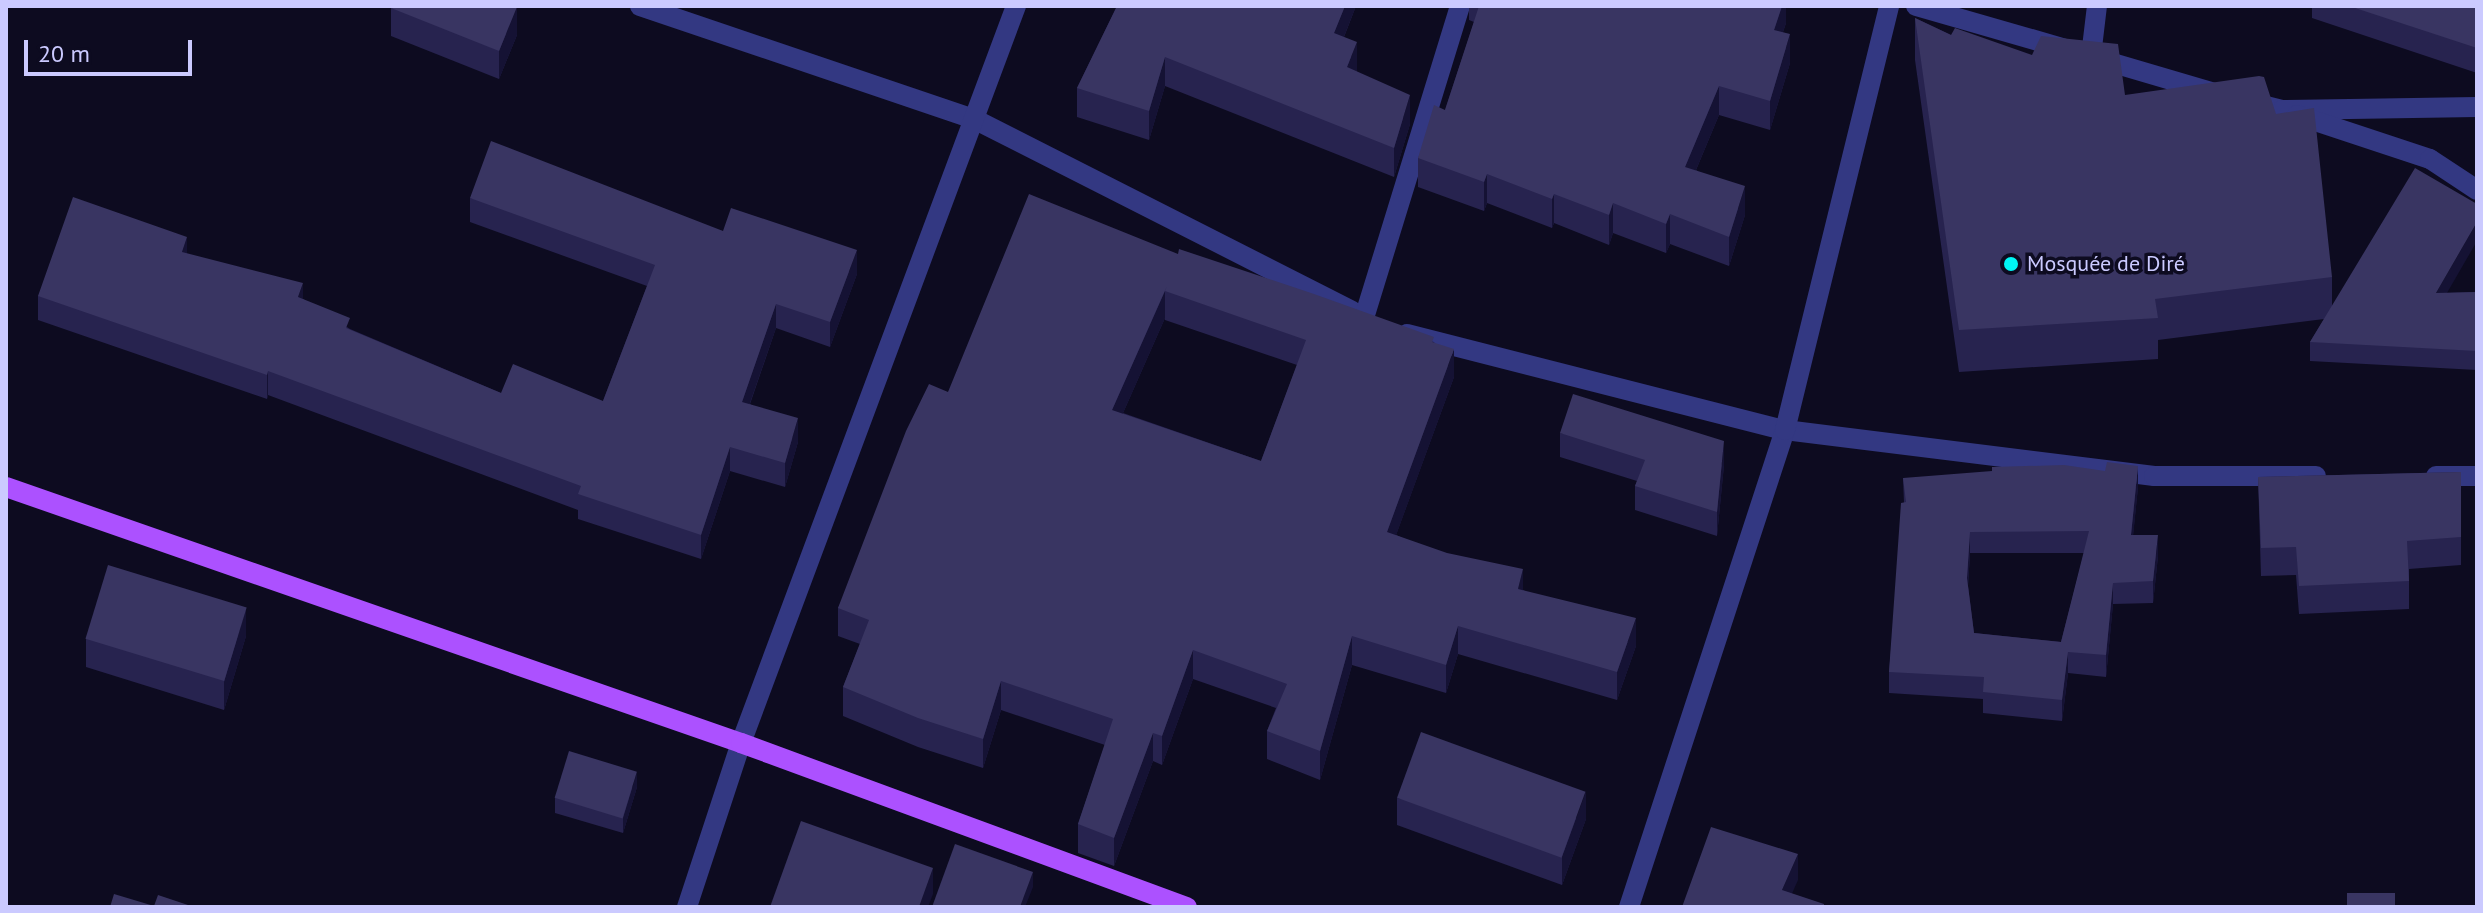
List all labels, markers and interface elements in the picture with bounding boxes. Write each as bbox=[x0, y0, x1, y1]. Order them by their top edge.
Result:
scale bar bbox=[28, 24, 196, 74]
text: 20 m bbox=[38, 38, 90, 69]
place label: Mosquée de Diré bbox=[2027, 251, 2185, 277]
marker: Mosquée de Diré bbox=[2002, 255, 2020, 273]

